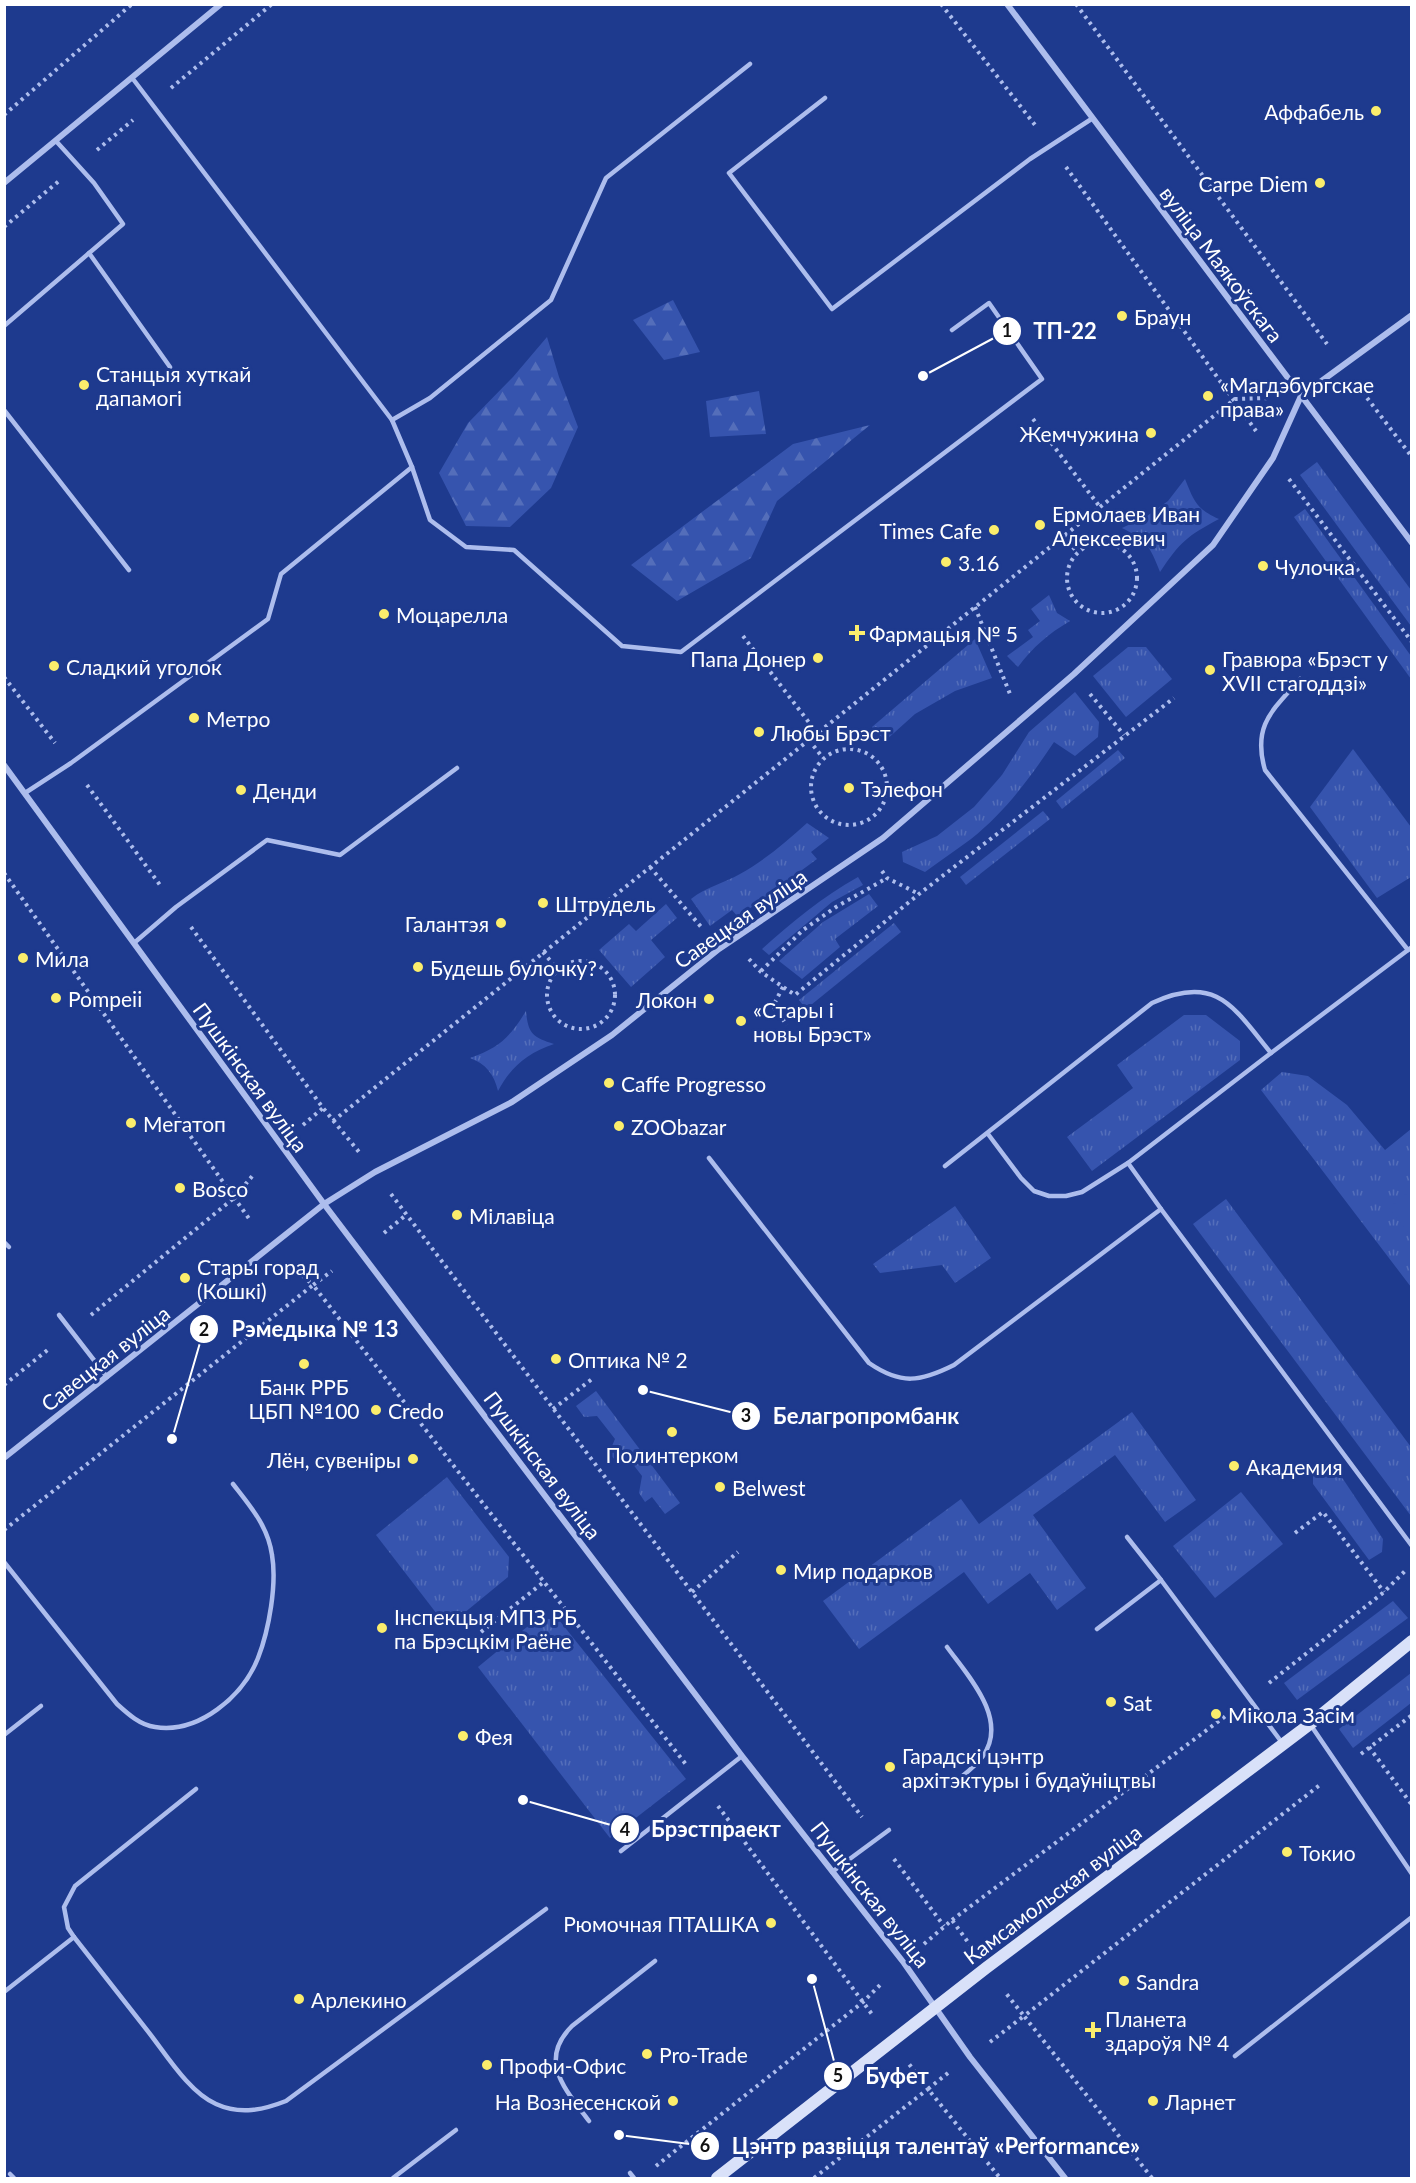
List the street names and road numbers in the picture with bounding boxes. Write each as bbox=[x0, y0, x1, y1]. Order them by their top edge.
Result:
street label: вуліца Маякоўскага bbox=[1155, 181, 1289, 347]
street label: Савецкая вуліца bbox=[669, 863, 811, 973]
street label: Пушкінская вуліца bbox=[188, 997, 314, 1157]
street label: Савецкая вуліца bbox=[36, 1300, 174, 1416]
street label: Пушкінская вуліца bbox=[479, 1386, 607, 1544]
street label: Пушкінская вуліца bbox=[806, 1816, 936, 1972]
street label: Камсамольская вуліца bbox=[958, 1819, 1146, 1969]

